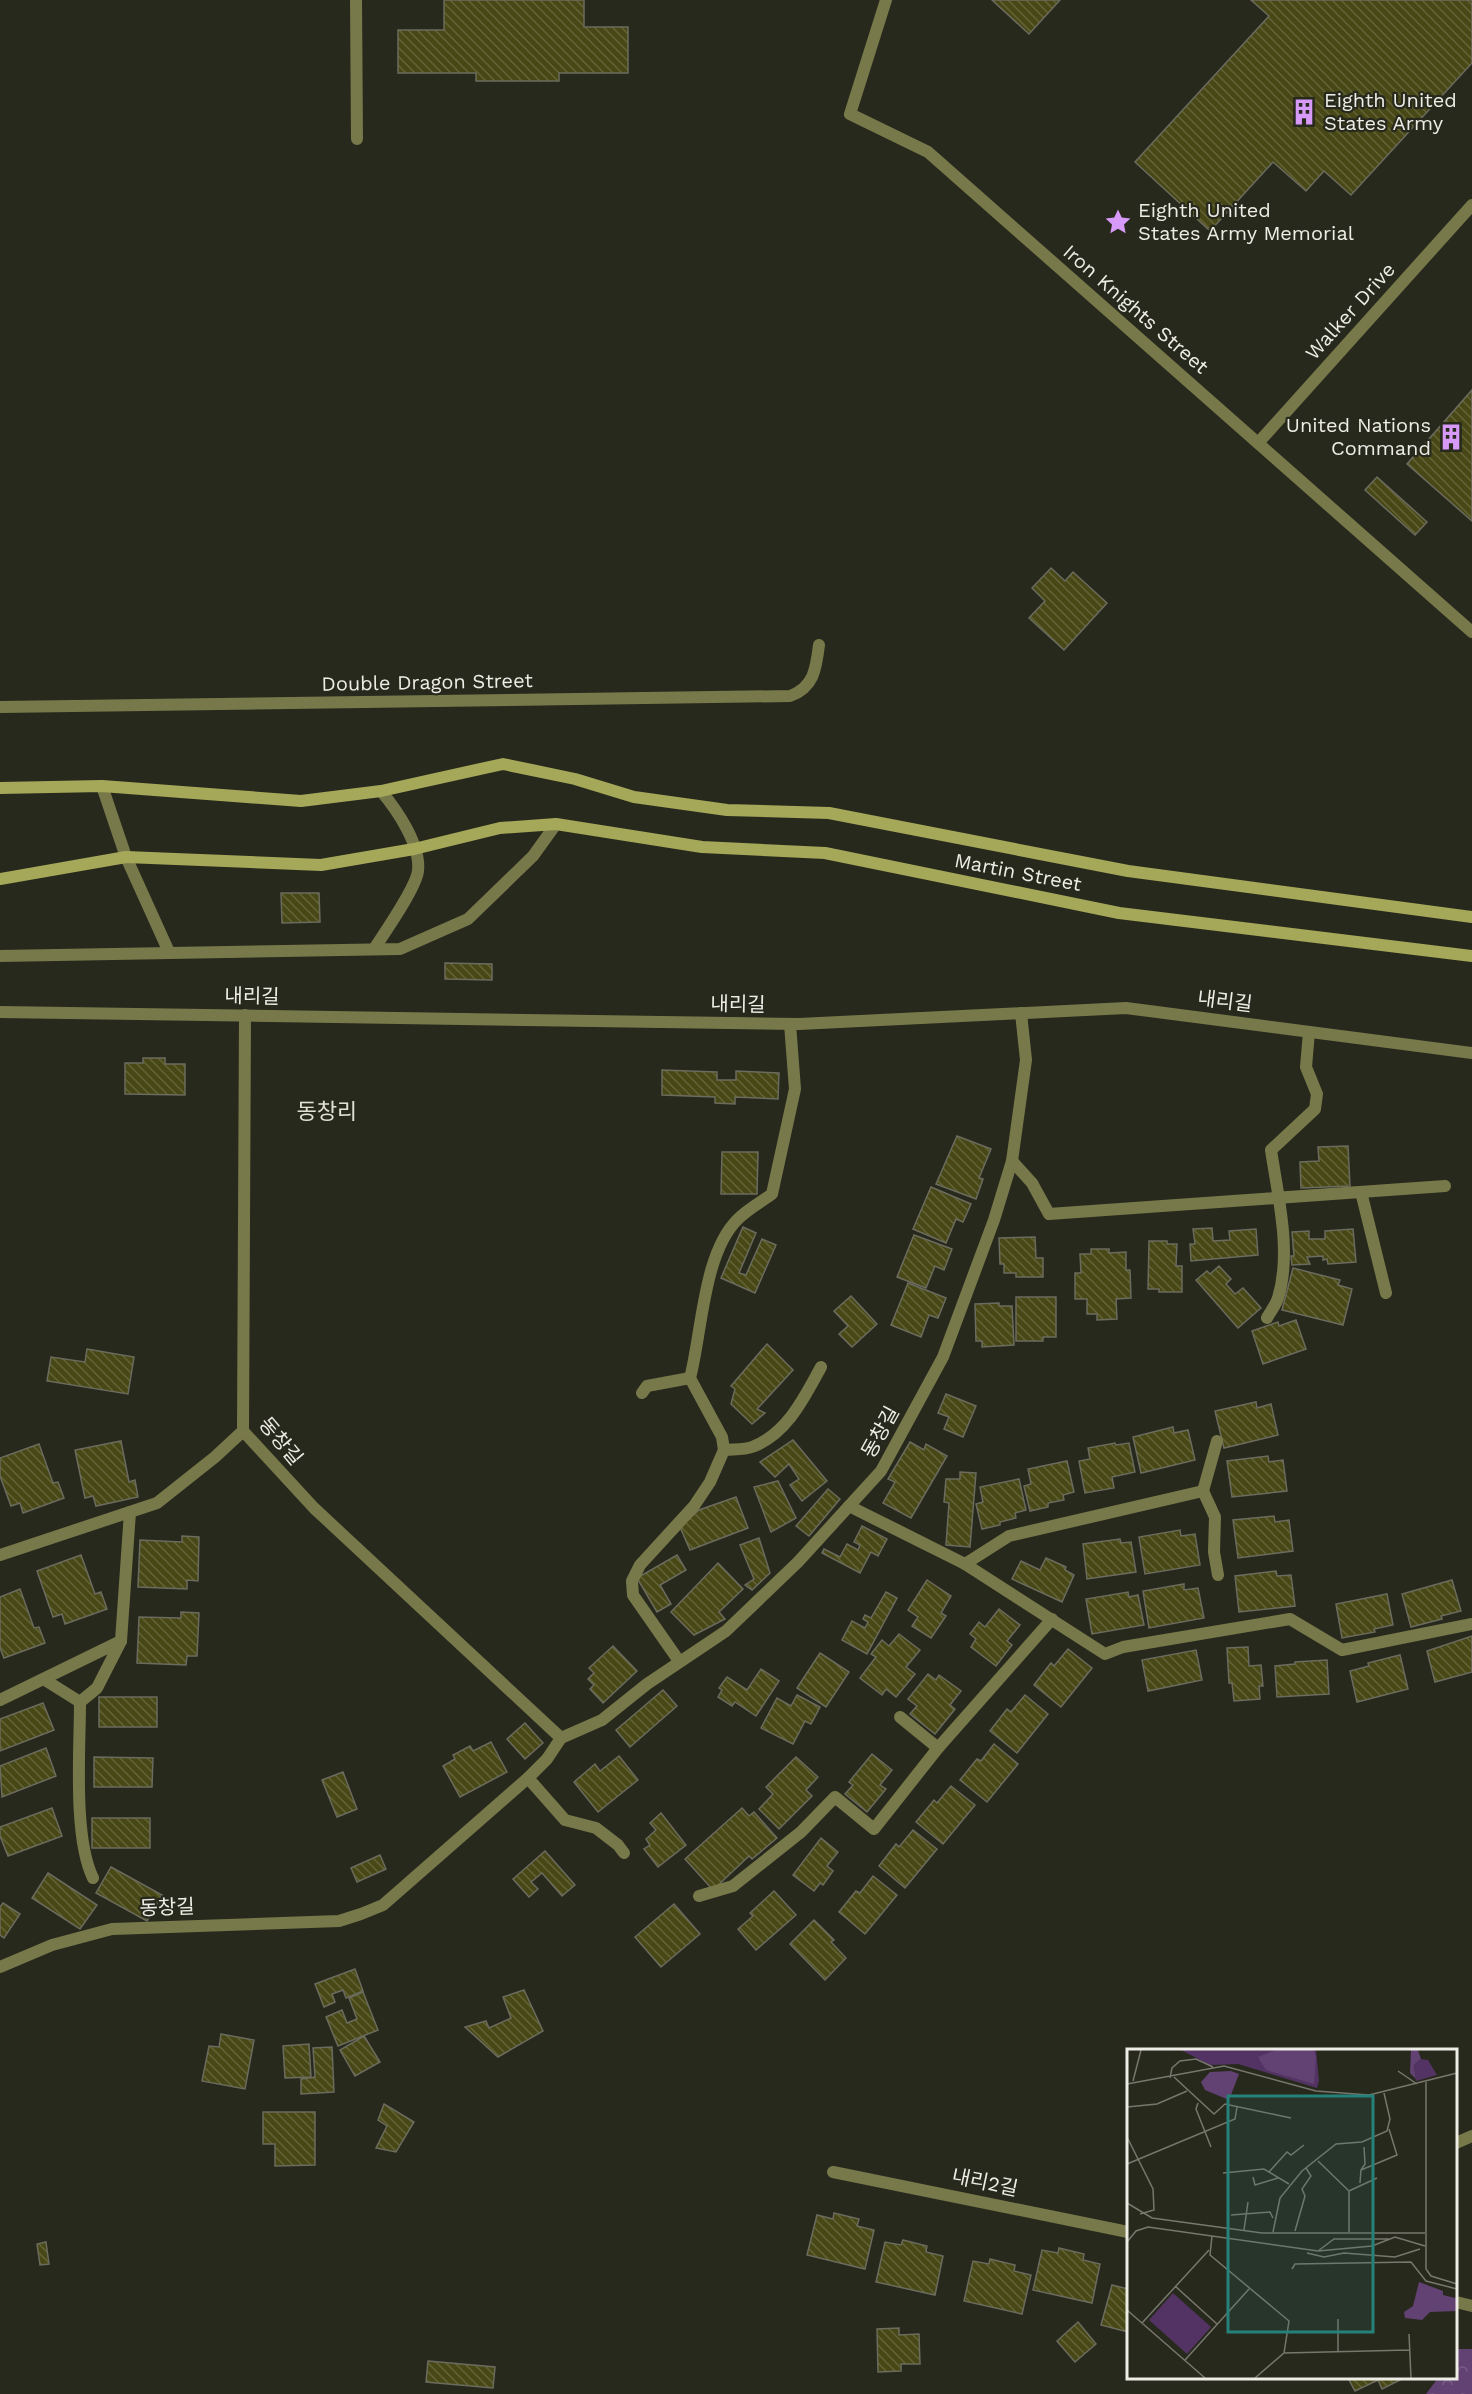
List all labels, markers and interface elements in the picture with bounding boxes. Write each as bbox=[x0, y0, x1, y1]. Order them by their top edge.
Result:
place label: Eighth United States Army bbox=[1324, 88, 1457, 135]
building icon: Eighth United States Army bbox=[1289, 97, 1319, 127]
place label: Eighth United States Army Memorial bbox=[1138, 198, 1354, 245]
place icon: Eighth United States Army Memorial bbox=[1103, 207, 1133, 237]
street label: Iron Knights Street bbox=[1059, 239, 1214, 379]
street label: Walker Drive bbox=[1300, 257, 1400, 365]
place label: United Nations Command bbox=[1286, 413, 1431, 460]
building icon: United Nations Command bbox=[1436, 422, 1466, 452]
street label: Double Dragon Street bbox=[321, 668, 533, 696]
street label: Martin Street bbox=[952, 848, 1084, 896]
street label: 내리길 bbox=[224, 984, 280, 1008]
street label: 내리길 bbox=[1196, 986, 1254, 1016]
street label: 내리길 bbox=[710, 992, 766, 1016]
district label: 동창리 bbox=[297, 1099, 357, 1124]
street label: 동창길 bbox=[856, 1402, 904, 1462]
street label: 동창길 bbox=[254, 1412, 308, 1470]
street label: 동창길 bbox=[139, 1894, 195, 1920]
inset map bbox=[1127, 2049, 1457, 2379]
street label: 내리2길 bbox=[950, 2163, 1020, 2201]

